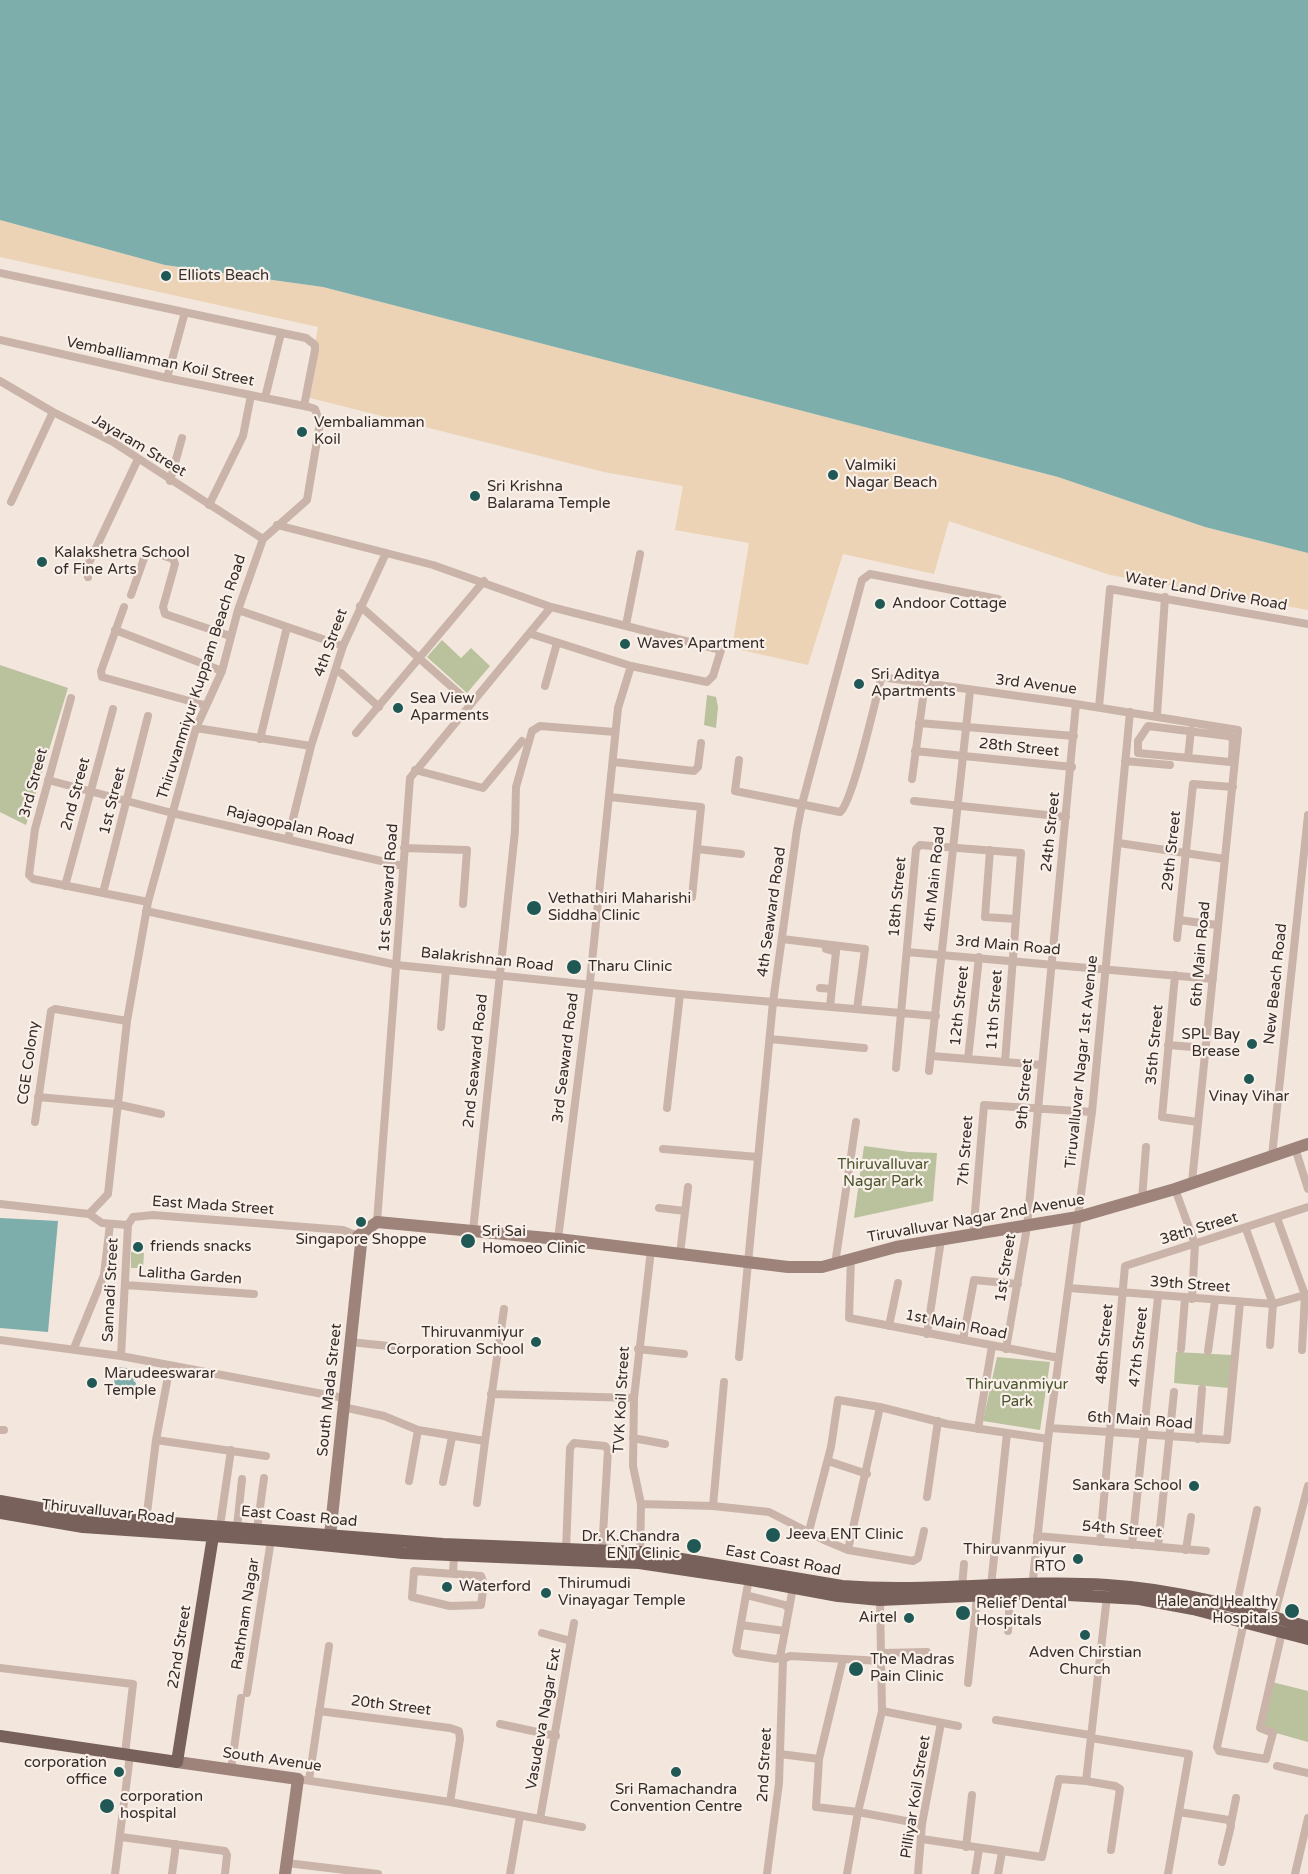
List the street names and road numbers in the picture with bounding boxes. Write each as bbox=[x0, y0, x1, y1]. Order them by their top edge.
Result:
street label: Vemballiamman Koil Street bbox=[64, 333, 256, 391]
street label: Jayaram Street bbox=[89, 411, 189, 481]
street label: Thiruvanmiyur Kuppam Beach Road bbox=[154, 552, 250, 802]
street label: Water Land Drive Road bbox=[1123, 569, 1289, 615]
street label: 4th Street bbox=[310, 607, 352, 679]
street label: 3rd Avenue bbox=[994, 671, 1078, 699]
street label: 28th Street bbox=[978, 735, 1060, 761]
street label: 3rd Street bbox=[16, 746, 52, 820]
street label: 2nd Street bbox=[58, 756, 94, 832]
street label: 1st Street bbox=[96, 765, 130, 837]
street label: 24th Street bbox=[1038, 791, 1064, 873]
street label: Rajagopalan Road bbox=[224, 803, 356, 849]
street label: 29th Street bbox=[1159, 810, 1185, 892]
street label: 1st Seaward Road bbox=[376, 823, 402, 953]
street label: 4th Main Road bbox=[921, 826, 949, 932]
street label: 4th Seaward Road bbox=[754, 846, 790, 978]
street label: 18th Street bbox=[886, 856, 910, 938]
street label: 6th Main Road bbox=[1187, 901, 1215, 1007]
street label: New Beach Road bbox=[1261, 922, 1291, 1046]
street label: 3rd Main Road bbox=[955, 932, 1061, 960]
street label: Balakrishnan Road bbox=[420, 944, 554, 976]
street label: Tiruvalluvar Nagar 1st Avenue bbox=[1062, 954, 1102, 1170]
street label: 12th Street bbox=[947, 965, 973, 1047]
street label: 11th Street bbox=[983, 969, 1007, 1051]
street label: 3rd Seaward Road bbox=[549, 992, 583, 1124]
street label: 2nd Seaward Road bbox=[460, 993, 492, 1129]
street label: 35th Street bbox=[1143, 1004, 1167, 1086]
street label: CGE Colony bbox=[14, 1020, 44, 1106]
street label: 9th Street bbox=[1013, 1058, 1037, 1130]
street label: 7th Street bbox=[955, 1115, 977, 1187]
street label: Tiruvalluvar Nagar 2nd Avenue bbox=[866, 1191, 1086, 1247]
street label: East Mada Street bbox=[151, 1193, 275, 1219]
street label: 38th Street bbox=[1158, 1209, 1240, 1249]
street label: 1st Street bbox=[992, 1232, 1020, 1304]
street label: Sannadi Street bbox=[99, 1237, 123, 1343]
street label: Lalitha Garden bbox=[137, 1263, 243, 1289]
street label: 39th Street bbox=[1149, 1273, 1231, 1297]
street label: 48th Street bbox=[1093, 1303, 1117, 1385]
street label: 1st Main Road bbox=[903, 1306, 1009, 1344]
street label: 47th Street bbox=[1126, 1306, 1152, 1388]
street label: South Mada Street bbox=[314, 1323, 346, 1457]
street label: TVK Koil Street bbox=[610, 1346, 634, 1454]
street label: 6th Main Road bbox=[1087, 1408, 1193, 1434]
street label: Thiruvalluvar Road bbox=[41, 1496, 175, 1528]
street label: East Coast Road bbox=[240, 1503, 358, 1531]
street label: 54th Street bbox=[1081, 1518, 1163, 1542]
street label: East Coast Road bbox=[724, 1542, 842, 1580]
street label: Rathnam Nagar bbox=[228, 1557, 264, 1671]
street label: 22nd Street bbox=[165, 1604, 195, 1690]
street label: Vasudeva Nagar Ext bbox=[523, 1647, 565, 1791]
street label: 20th Street bbox=[350, 1692, 432, 1720]
street label: 2nd Street bbox=[754, 1727, 776, 1803]
street label: Pilliyar Koil Street bbox=[897, 1734, 935, 1860]
street label: South Avenue bbox=[221, 1744, 323, 1776]

